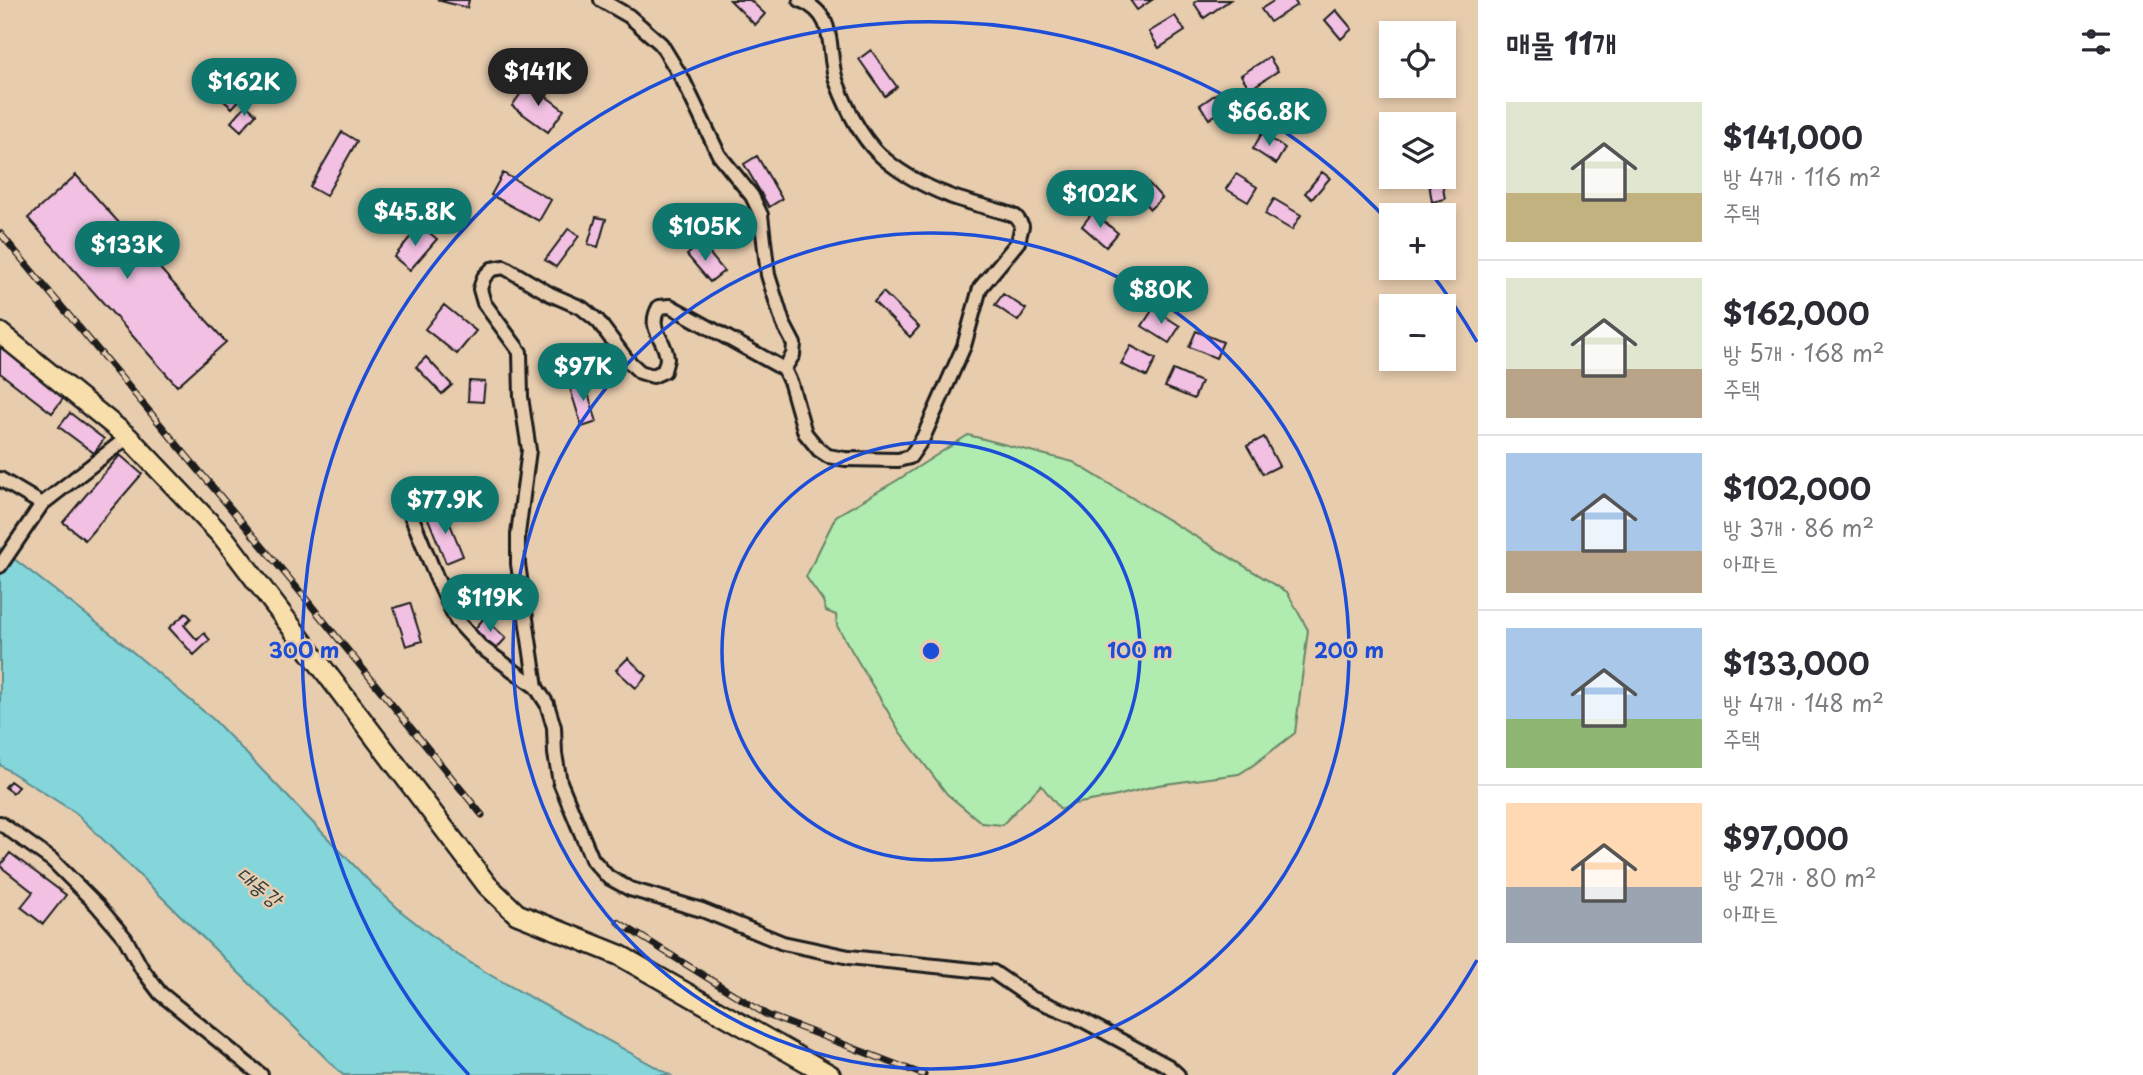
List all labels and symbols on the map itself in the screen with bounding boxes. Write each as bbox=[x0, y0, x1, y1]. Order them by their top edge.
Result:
pin: $141K bbox=[489, 48, 587, 108]
pin: $162K bbox=[195, 58, 293, 118]
pin: $66.8K bbox=[1212, 88, 1326, 148]
pin: $102K bbox=[1051, 170, 1149, 230]
pin: $45.8K bbox=[358, 188, 472, 248]
pin: $105K bbox=[656, 204, 754, 263]
pin: $133K bbox=[78, 222, 176, 281]
pin: $80K bbox=[1120, 266, 1202, 326]
pin: $97K bbox=[542, 344, 624, 403]
pin: $77.9K bbox=[388, 476, 502, 536]
pin: $119K bbox=[441, 574, 539, 634]
text: 300 m bbox=[269, 633, 339, 665]
text: 100 m bbox=[1107, 633, 1173, 665]
text: 200 m bbox=[1314, 633, 1384, 665]
centre of rings bbox=[919, 639, 943, 663]
water label: 대동강 bbox=[230, 857, 292, 915]

